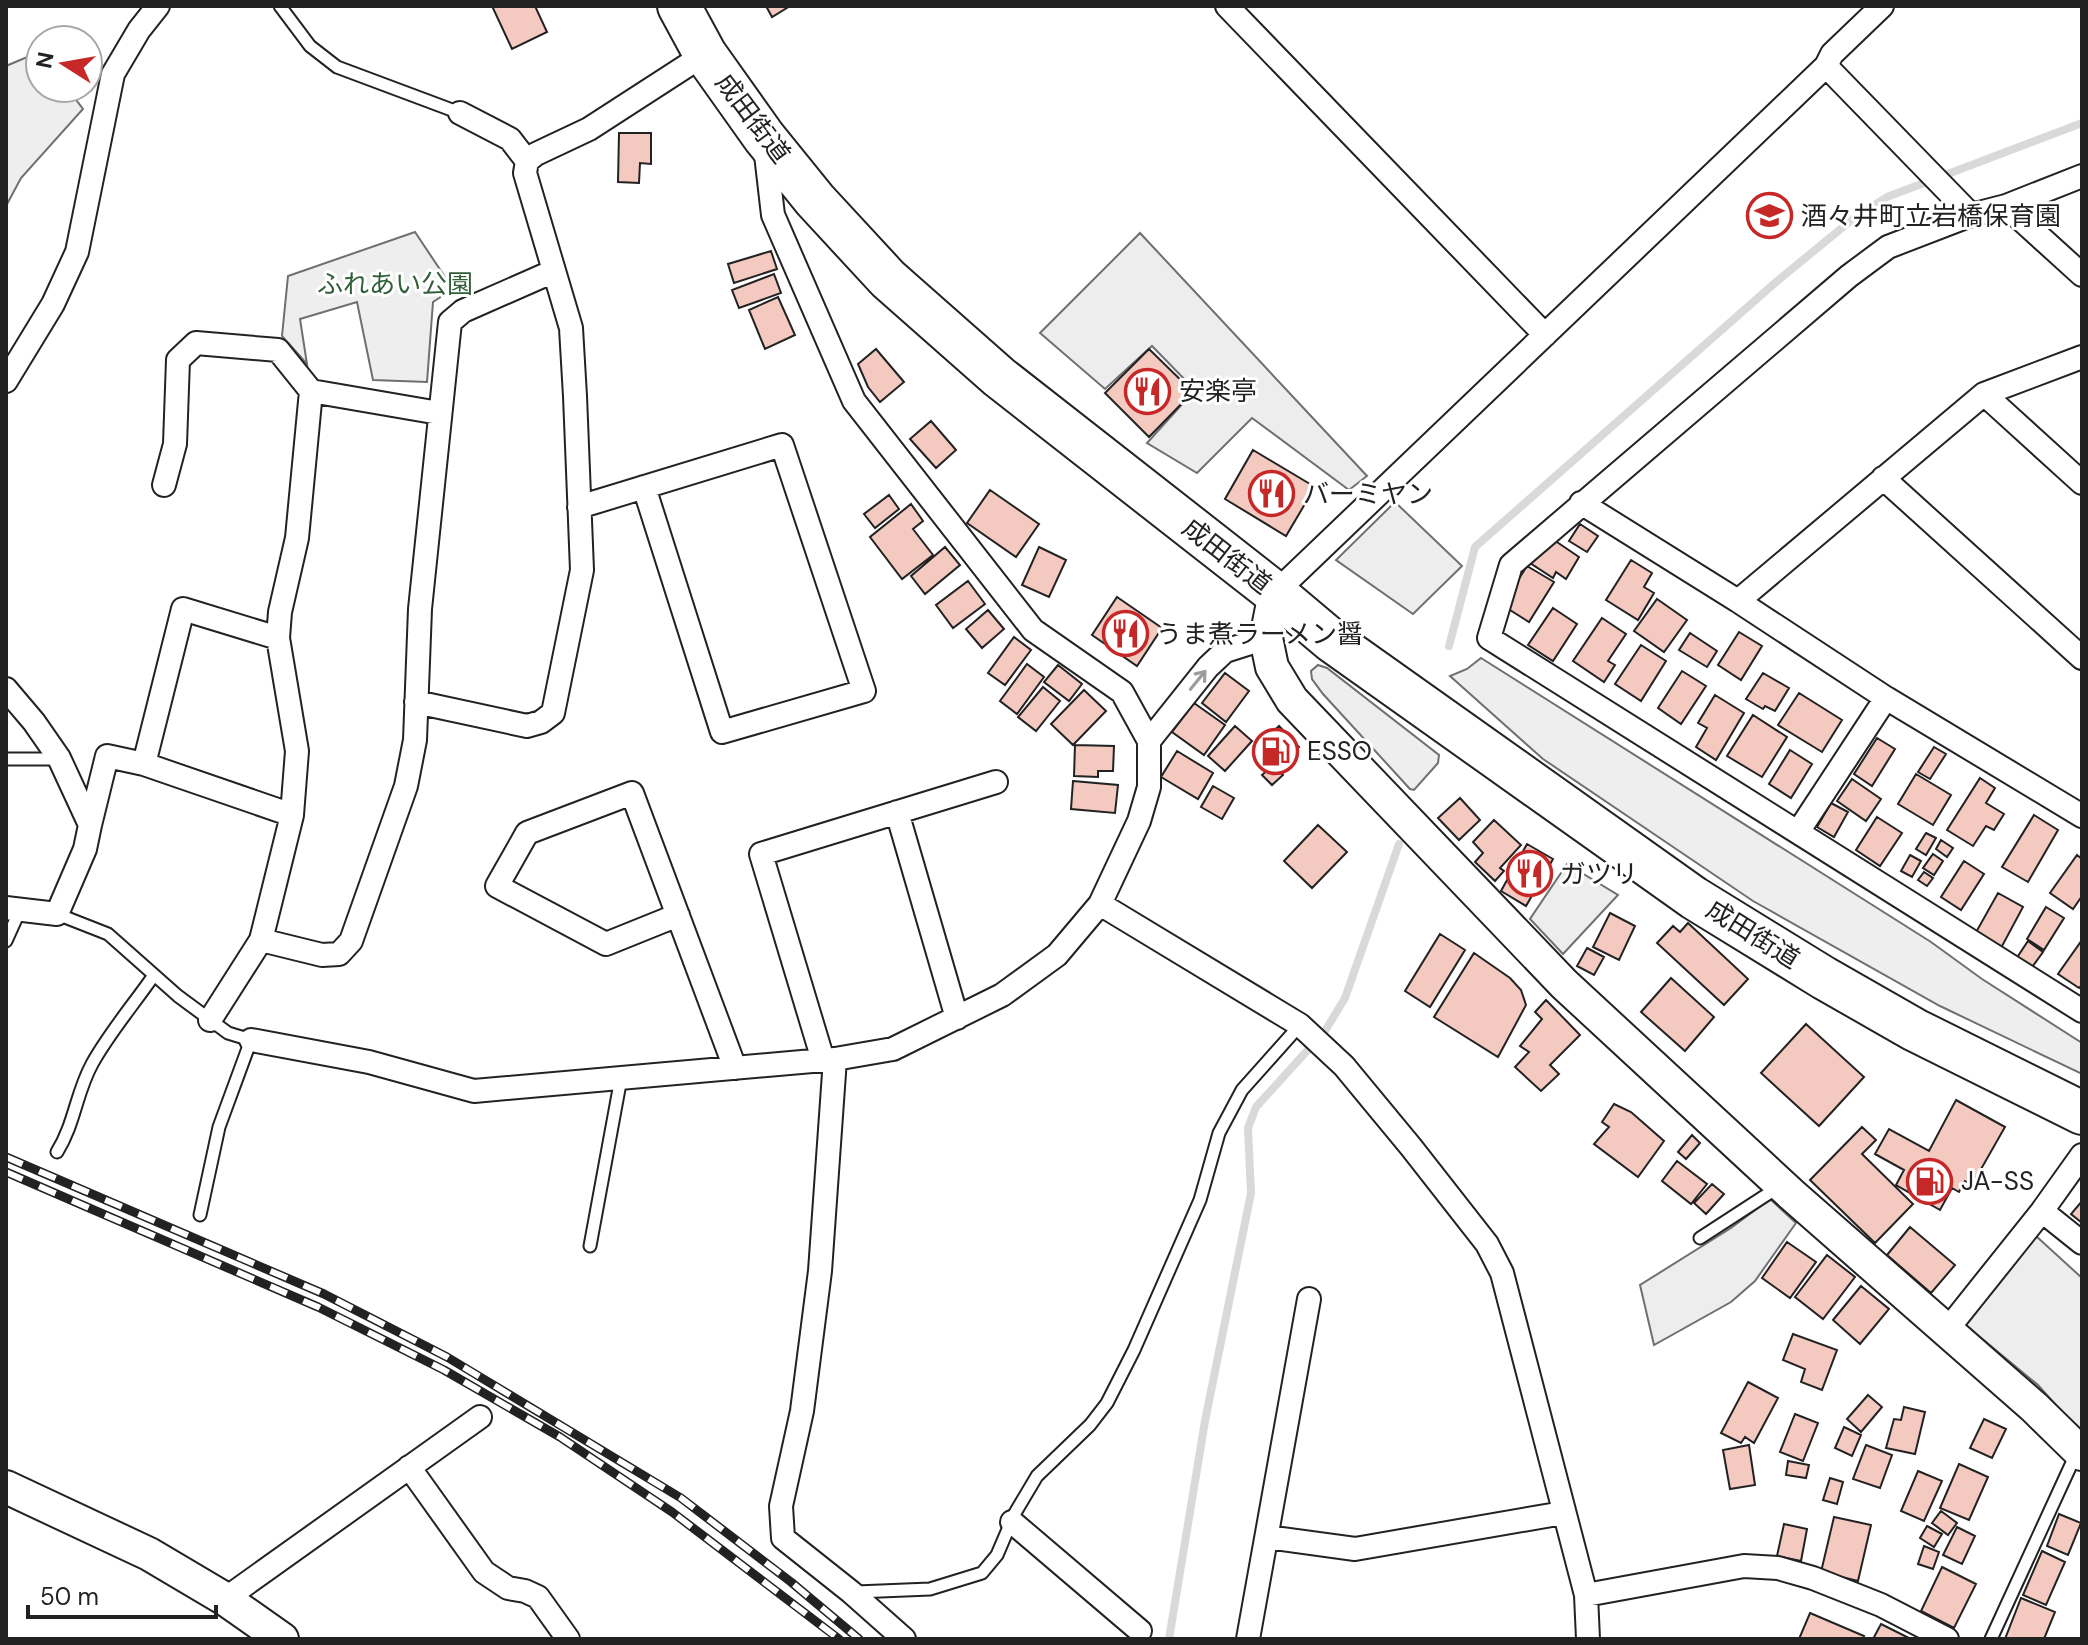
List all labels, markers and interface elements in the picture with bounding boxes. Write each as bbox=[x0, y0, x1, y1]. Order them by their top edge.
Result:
north arrow bbox=[24, 24, 104, 104]
text: N bbox=[29, 50, 61, 71]
street label: 成田街道 bbox=[708, 66, 798, 170]
school or university icon: 酒々井町立岩橋保育園 bbox=[1746, 192, 1794, 240]
place label: 酒々井町立岩橋保育園 bbox=[1801, 199, 2061, 233]
park label: ふれあい公園 bbox=[317, 267, 473, 301]
restaurant icon: 安楽亭 bbox=[1124, 367, 1172, 415]
place label: 安楽亭 bbox=[1179, 374, 1257, 408]
restaurant icon: バーミヤン bbox=[1248, 470, 1296, 518]
place label: バーミヤン bbox=[1303, 477, 1433, 511]
street label: 成田街道 bbox=[1176, 511, 1278, 601]
restaurant icon: うま煮ラーメン醤 bbox=[1101, 610, 1149, 658]
place label: うま煮ラーメン醤 bbox=[1156, 617, 1363, 651]
one-way arrow bbox=[1189, 670, 1206, 691]
fuel station icon: ESSO bbox=[1252, 727, 1300, 775]
place label: ESSO bbox=[1307, 734, 1372, 768]
restaurant icon: ガツリ bbox=[1505, 850, 1553, 898]
place label: ガツリ bbox=[1560, 857, 1638, 891]
street label: 成田街道 bbox=[1700, 892, 1806, 976]
fuel station icon: JA-SS bbox=[1906, 1157, 1954, 1205]
place label: JA-SS bbox=[1961, 1164, 2034, 1198]
scale bar bbox=[28, 1569, 216, 1619]
text: 50 m bbox=[40, 1581, 99, 1612]

